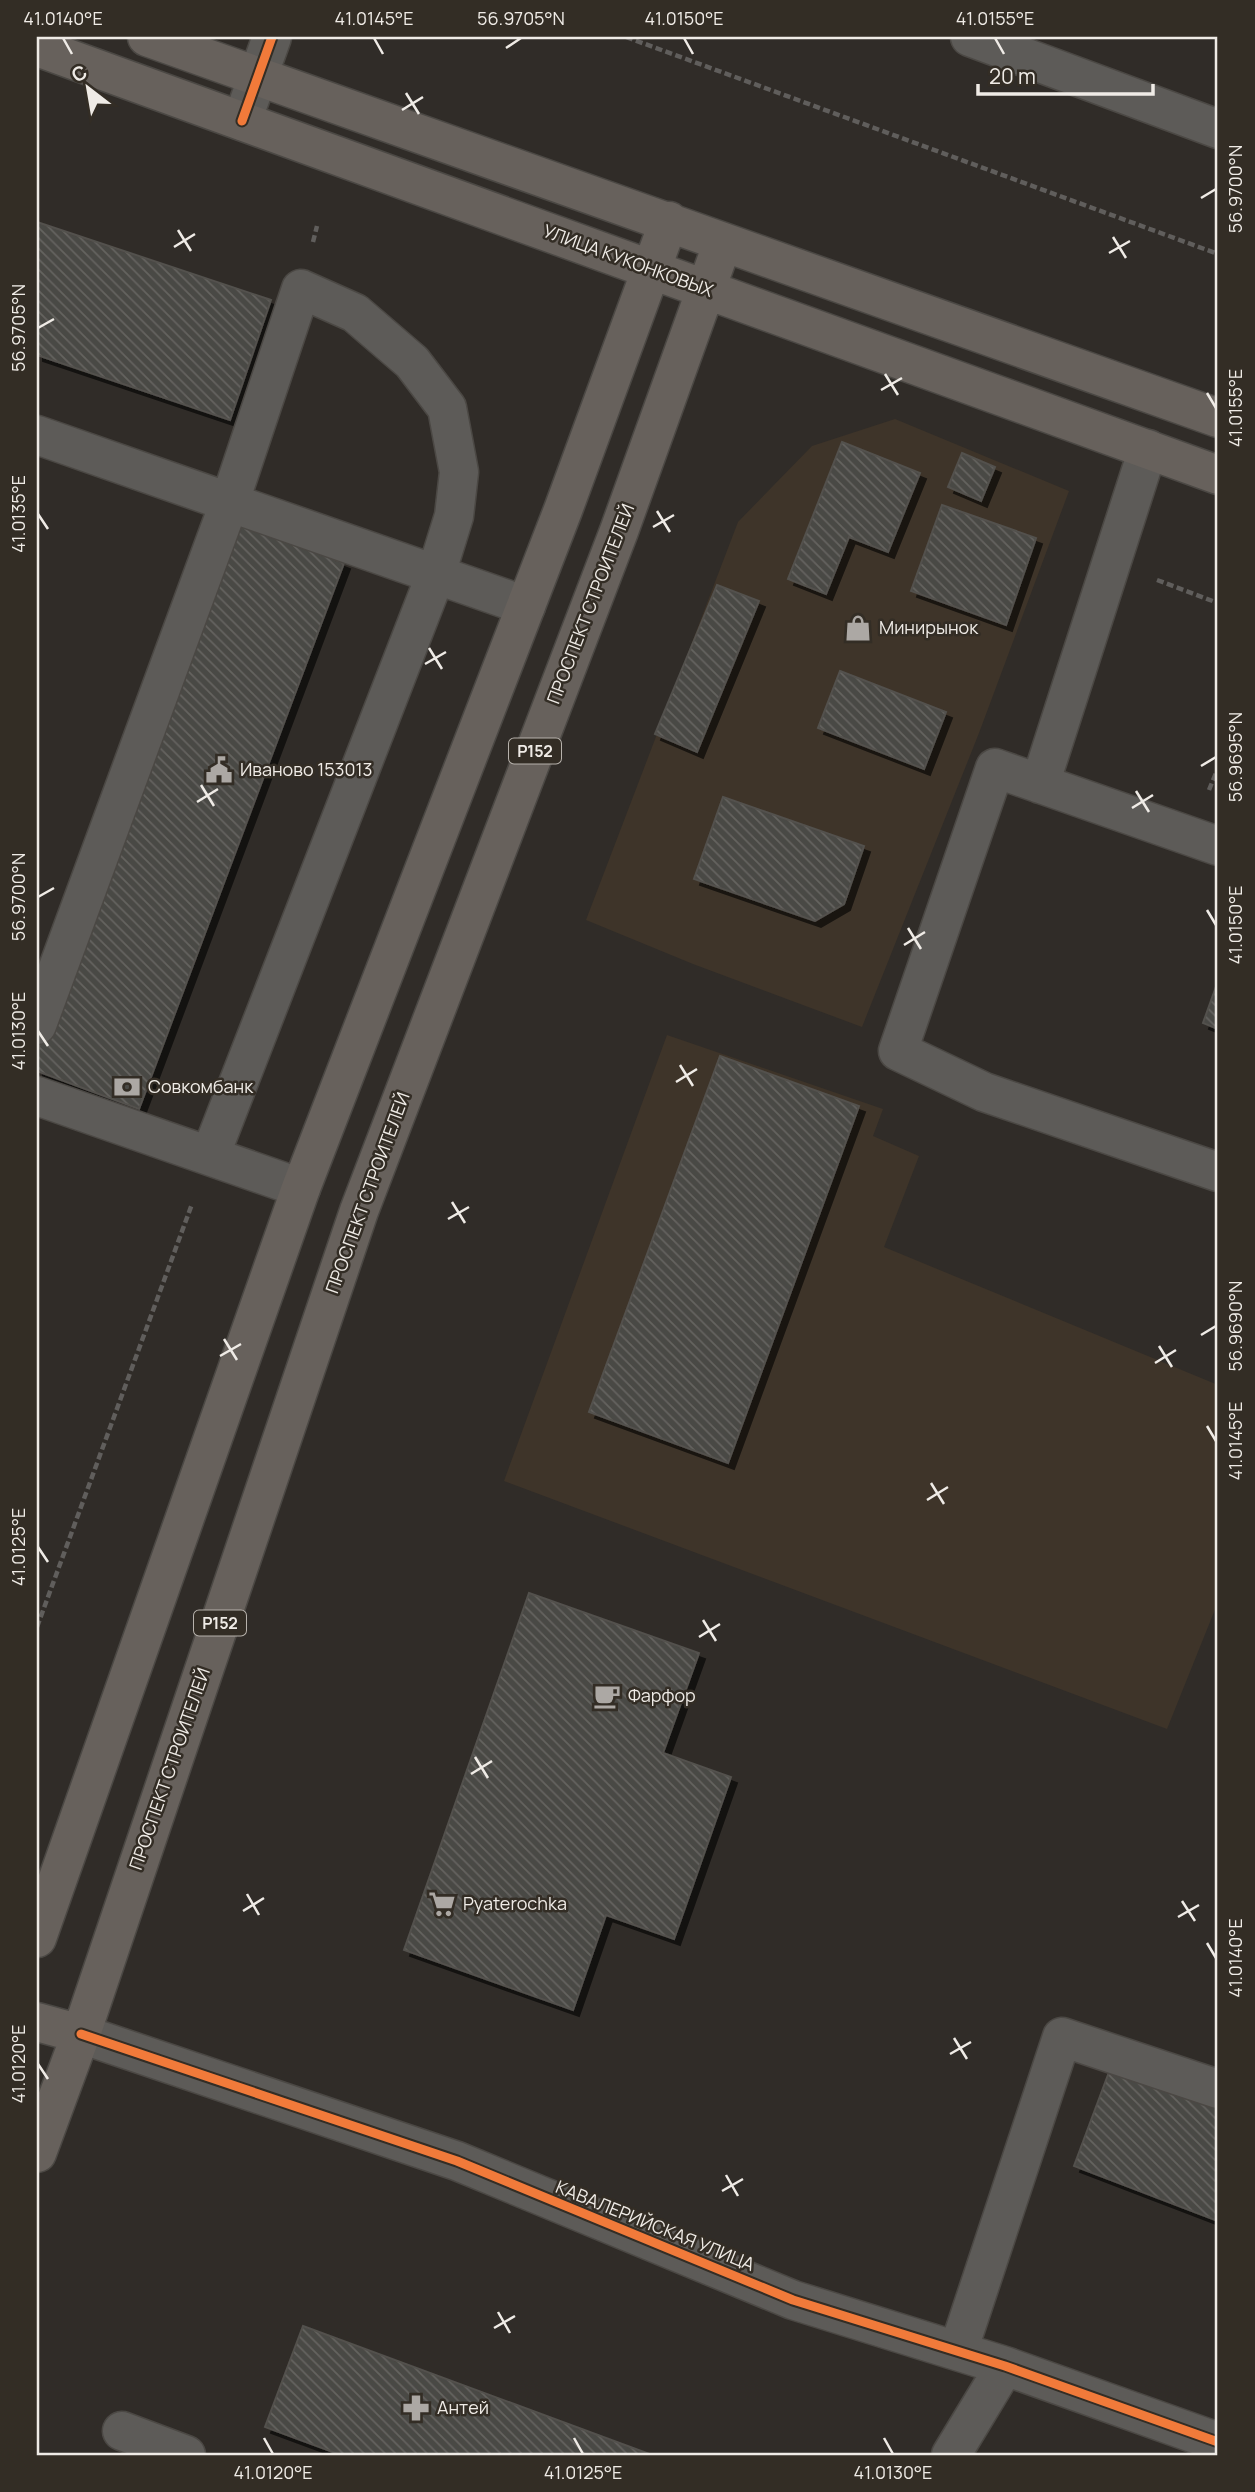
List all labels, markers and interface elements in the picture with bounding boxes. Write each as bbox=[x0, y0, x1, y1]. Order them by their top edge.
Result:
text: 41.0140°E bbox=[23, 6, 103, 30]
text: 41.0145°E bbox=[335, 6, 413, 30]
text: 56.9705°N bbox=[477, 6, 565, 30]
text: 41.0150°E bbox=[644, 6, 724, 30]
text: 41.0155°E bbox=[956, 6, 1034, 30]
north arrow bbox=[52, 52, 122, 122]
scale bar bbox=[978, 52, 1154, 96]
text: С bbox=[67, 59, 92, 88]
text: 20 m bbox=[989, 62, 1036, 90]
text: 56.9700°N bbox=[1223, 145, 1247, 233]
street label: УЛИЦА КУКОНКОВЫХ bbox=[540, 218, 717, 302]
text: 56.9705°N bbox=[6, 284, 30, 372]
text: 41.0155°E bbox=[1223, 369, 1247, 447]
text: 41.0135°E bbox=[6, 475, 30, 553]
street label: ПРОСПЕКТ СТРОИТЕЛЕЙ bbox=[541, 500, 639, 707]
shop icon: Минирынок bbox=[843, 613, 873, 643]
place label: Минирынок bbox=[879, 615, 979, 639]
text: 56.9695°N bbox=[1223, 712, 1247, 802]
road number: Р152 bbox=[509, 738, 561, 764]
public building icon: Иваново 153013 bbox=[204, 755, 234, 785]
place label: Иваново 153013 bbox=[240, 757, 372, 781]
text: 56.9700°N bbox=[6, 853, 30, 941]
text: 41.0150°E bbox=[1223, 885, 1247, 965]
text: 41.0130°E bbox=[6, 992, 30, 1070]
bank icon: Совкомбанк bbox=[112, 1072, 142, 1102]
place label: Совкомбанк bbox=[148, 1074, 254, 1098]
street label: ПРОСПЕКТ СТРОИТЕЛЕЙ bbox=[319, 1089, 415, 1297]
text: 56.9690°N bbox=[1223, 1281, 1247, 1371]
text: 41.0145°E bbox=[1223, 1402, 1247, 1480]
text: 41.0125°E bbox=[6, 1508, 30, 1586]
road number: Р152 bbox=[194, 1610, 246, 1636]
street label: ПРОСПЕКТ СТРОИТЕЛЕЙ bbox=[123, 1664, 215, 1873]
cafe icon: Фарфор bbox=[592, 1681, 622, 1711]
place label: Фарфор bbox=[628, 1683, 696, 1707]
supermarket icon: Pyaterochka bbox=[427, 1889, 457, 1919]
place label: Pyaterochka bbox=[463, 1891, 567, 1915]
text: 41.0140°E bbox=[1223, 1918, 1247, 1998]
text: 41.0120°E bbox=[6, 2024, 30, 2104]
street label: КАВАЛЕРИЙСКАЯ УЛИЦА bbox=[552, 2174, 759, 2276]
pharmacy icon: Антей bbox=[401, 2393, 431, 2423]
place label: Антей bbox=[437, 2395, 489, 2419]
text: 41.0120°E bbox=[233, 2460, 313, 2484]
text: 41.0125°E bbox=[544, 2460, 622, 2484]
text: 41.0130°E bbox=[854, 2460, 932, 2484]

